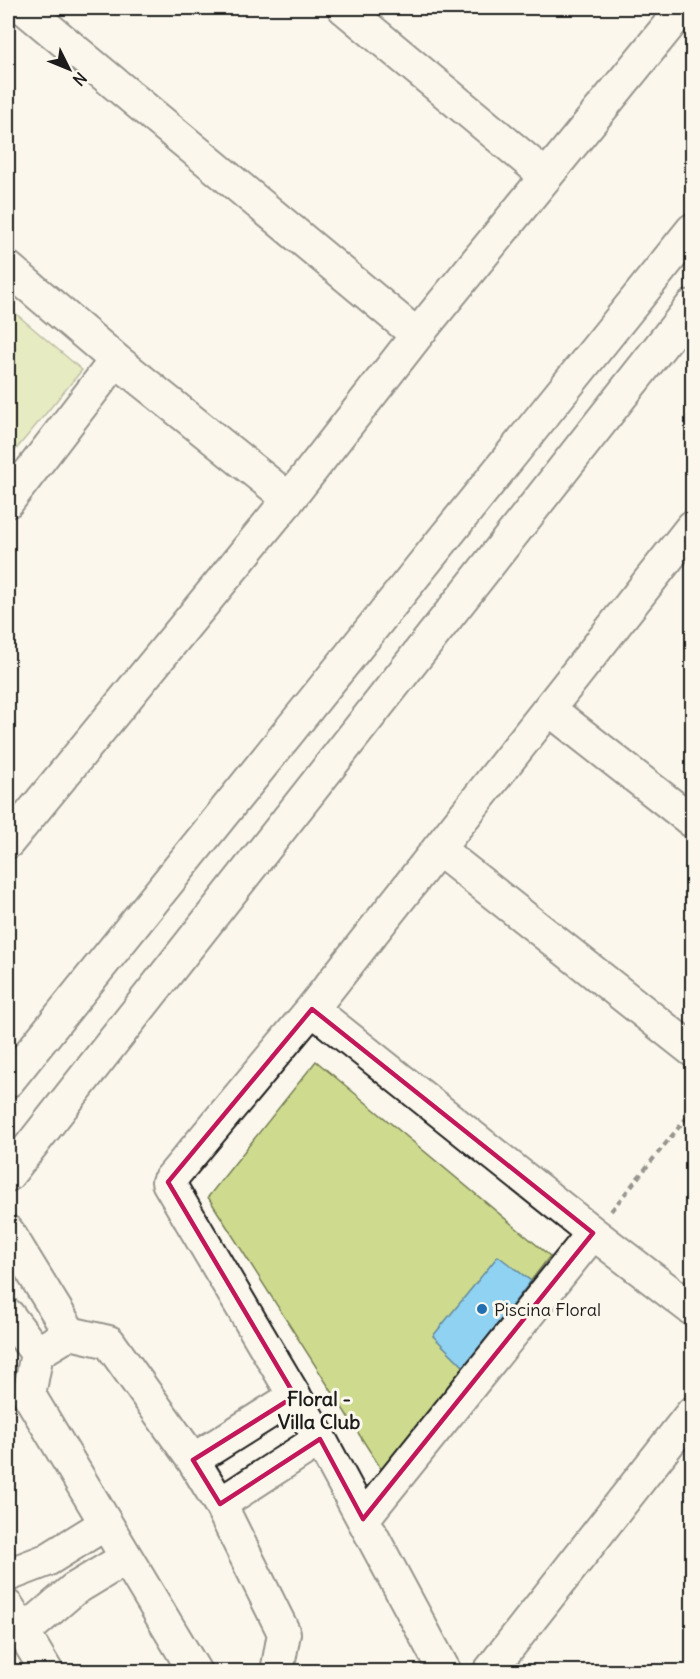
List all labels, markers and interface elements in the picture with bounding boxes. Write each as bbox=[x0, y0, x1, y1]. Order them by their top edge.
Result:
north arrow bbox=[39, 39, 99, 99]
text: N bbox=[69, 68, 91, 90]
place label: Piscina Floral bbox=[494, 1298, 601, 1321]
marker: Piscina Floral bbox=[475, 1302, 489, 1316]
district label: Floral - Villa Club bbox=[278, 1386, 360, 1434]

